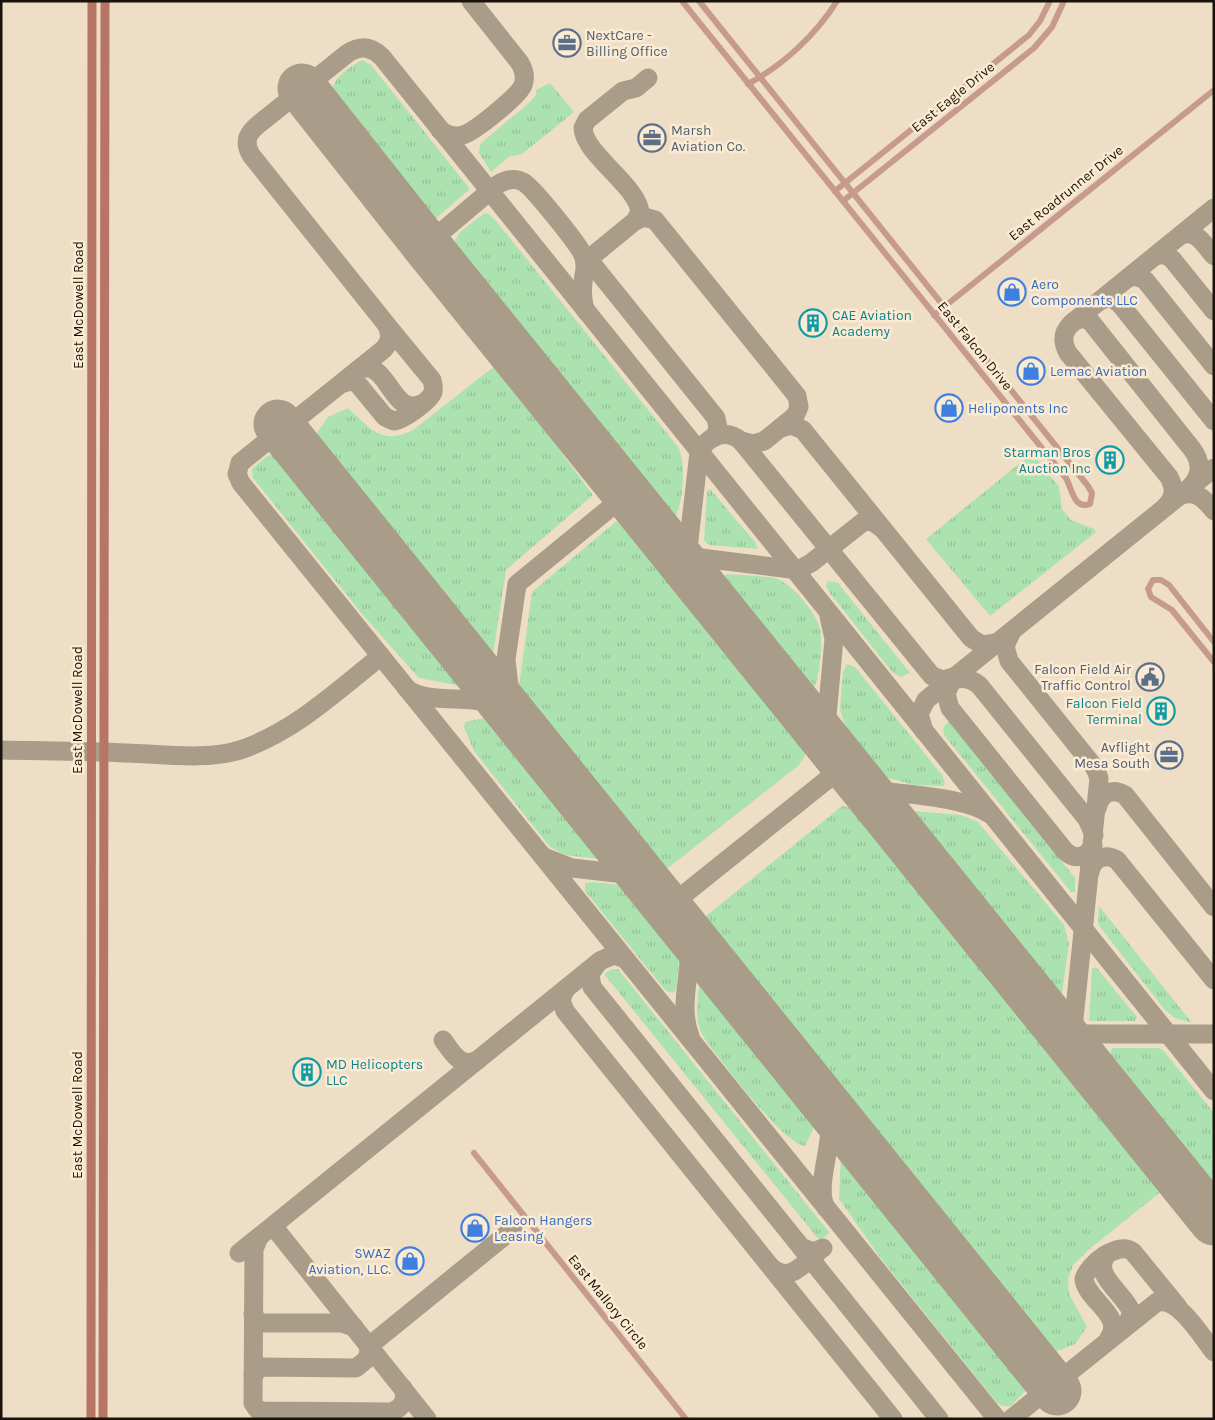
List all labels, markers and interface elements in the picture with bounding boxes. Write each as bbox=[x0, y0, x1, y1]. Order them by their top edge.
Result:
place label: NextCare - Billing Office bbox=[586, 27, 668, 60]
office icon: NextCare - Billing Office bbox=[552, 28, 582, 58]
street label: East Eagle Drive bbox=[908, 58, 998, 136]
place label: Marsh Aviation Co. bbox=[671, 122, 746, 155]
office icon: Marsh Aviation Co. bbox=[637, 123, 667, 153]
street label: East Roadrunner Drive bbox=[1005, 142, 1127, 244]
street label: East McDowell Road bbox=[70, 241, 87, 369]
place label: Aero Components LLC bbox=[1031, 276, 1138, 309]
shop icon: Aero Components LLC bbox=[997, 277, 1027, 307]
street label: East Falcon Drive bbox=[934, 298, 1016, 394]
place label: CAE Aviation Academy bbox=[832, 307, 912, 340]
building icon: CAE Aviation Academy bbox=[798, 308, 828, 338]
shop icon: Lemac Aviation bbox=[1016, 356, 1046, 386]
place label: Lemac Aviation bbox=[1050, 363, 1147, 380]
shop icon: Heliponents Inc bbox=[934, 393, 964, 423]
place label: Heliponents Inc bbox=[968, 400, 1068, 417]
place label: Starman Bros Auction Inc bbox=[1003, 444, 1091, 477]
building icon: Starman Bros Auction Inc bbox=[1095, 445, 1125, 475]
street label: East McDowell Road bbox=[69, 646, 86, 774]
place label: Falcon Field Air Traffic Control bbox=[1034, 661, 1132, 694]
public building icon: Falcon Field Air Traffic Control bbox=[1135, 662, 1165, 692]
place label: Falcon Field Terminal bbox=[1066, 695, 1142, 728]
building icon: Falcon Field Terminal bbox=[1146, 696, 1176, 726]
place label: Avflight Mesa South bbox=[1074, 739, 1150, 772]
office icon: Avflight Mesa South bbox=[1154, 740, 1184, 770]
street label: East McDowell Road bbox=[69, 1051, 86, 1179]
place label: MD Helicopters LLC bbox=[326, 1056, 423, 1089]
building icon: MD Helicopters LLC bbox=[292, 1057, 322, 1087]
place label: Falcon Hangers Leasing bbox=[494, 1212, 592, 1245]
shop icon: Falcon Hangers Leasing bbox=[460, 1213, 490, 1243]
place label: SWAZ Aviation, LLC. bbox=[308, 1245, 391, 1278]
shop icon: SWAZ Aviation, LLC. bbox=[395, 1246, 425, 1276]
street label: East Mallory Circle bbox=[564, 1251, 652, 1353]

